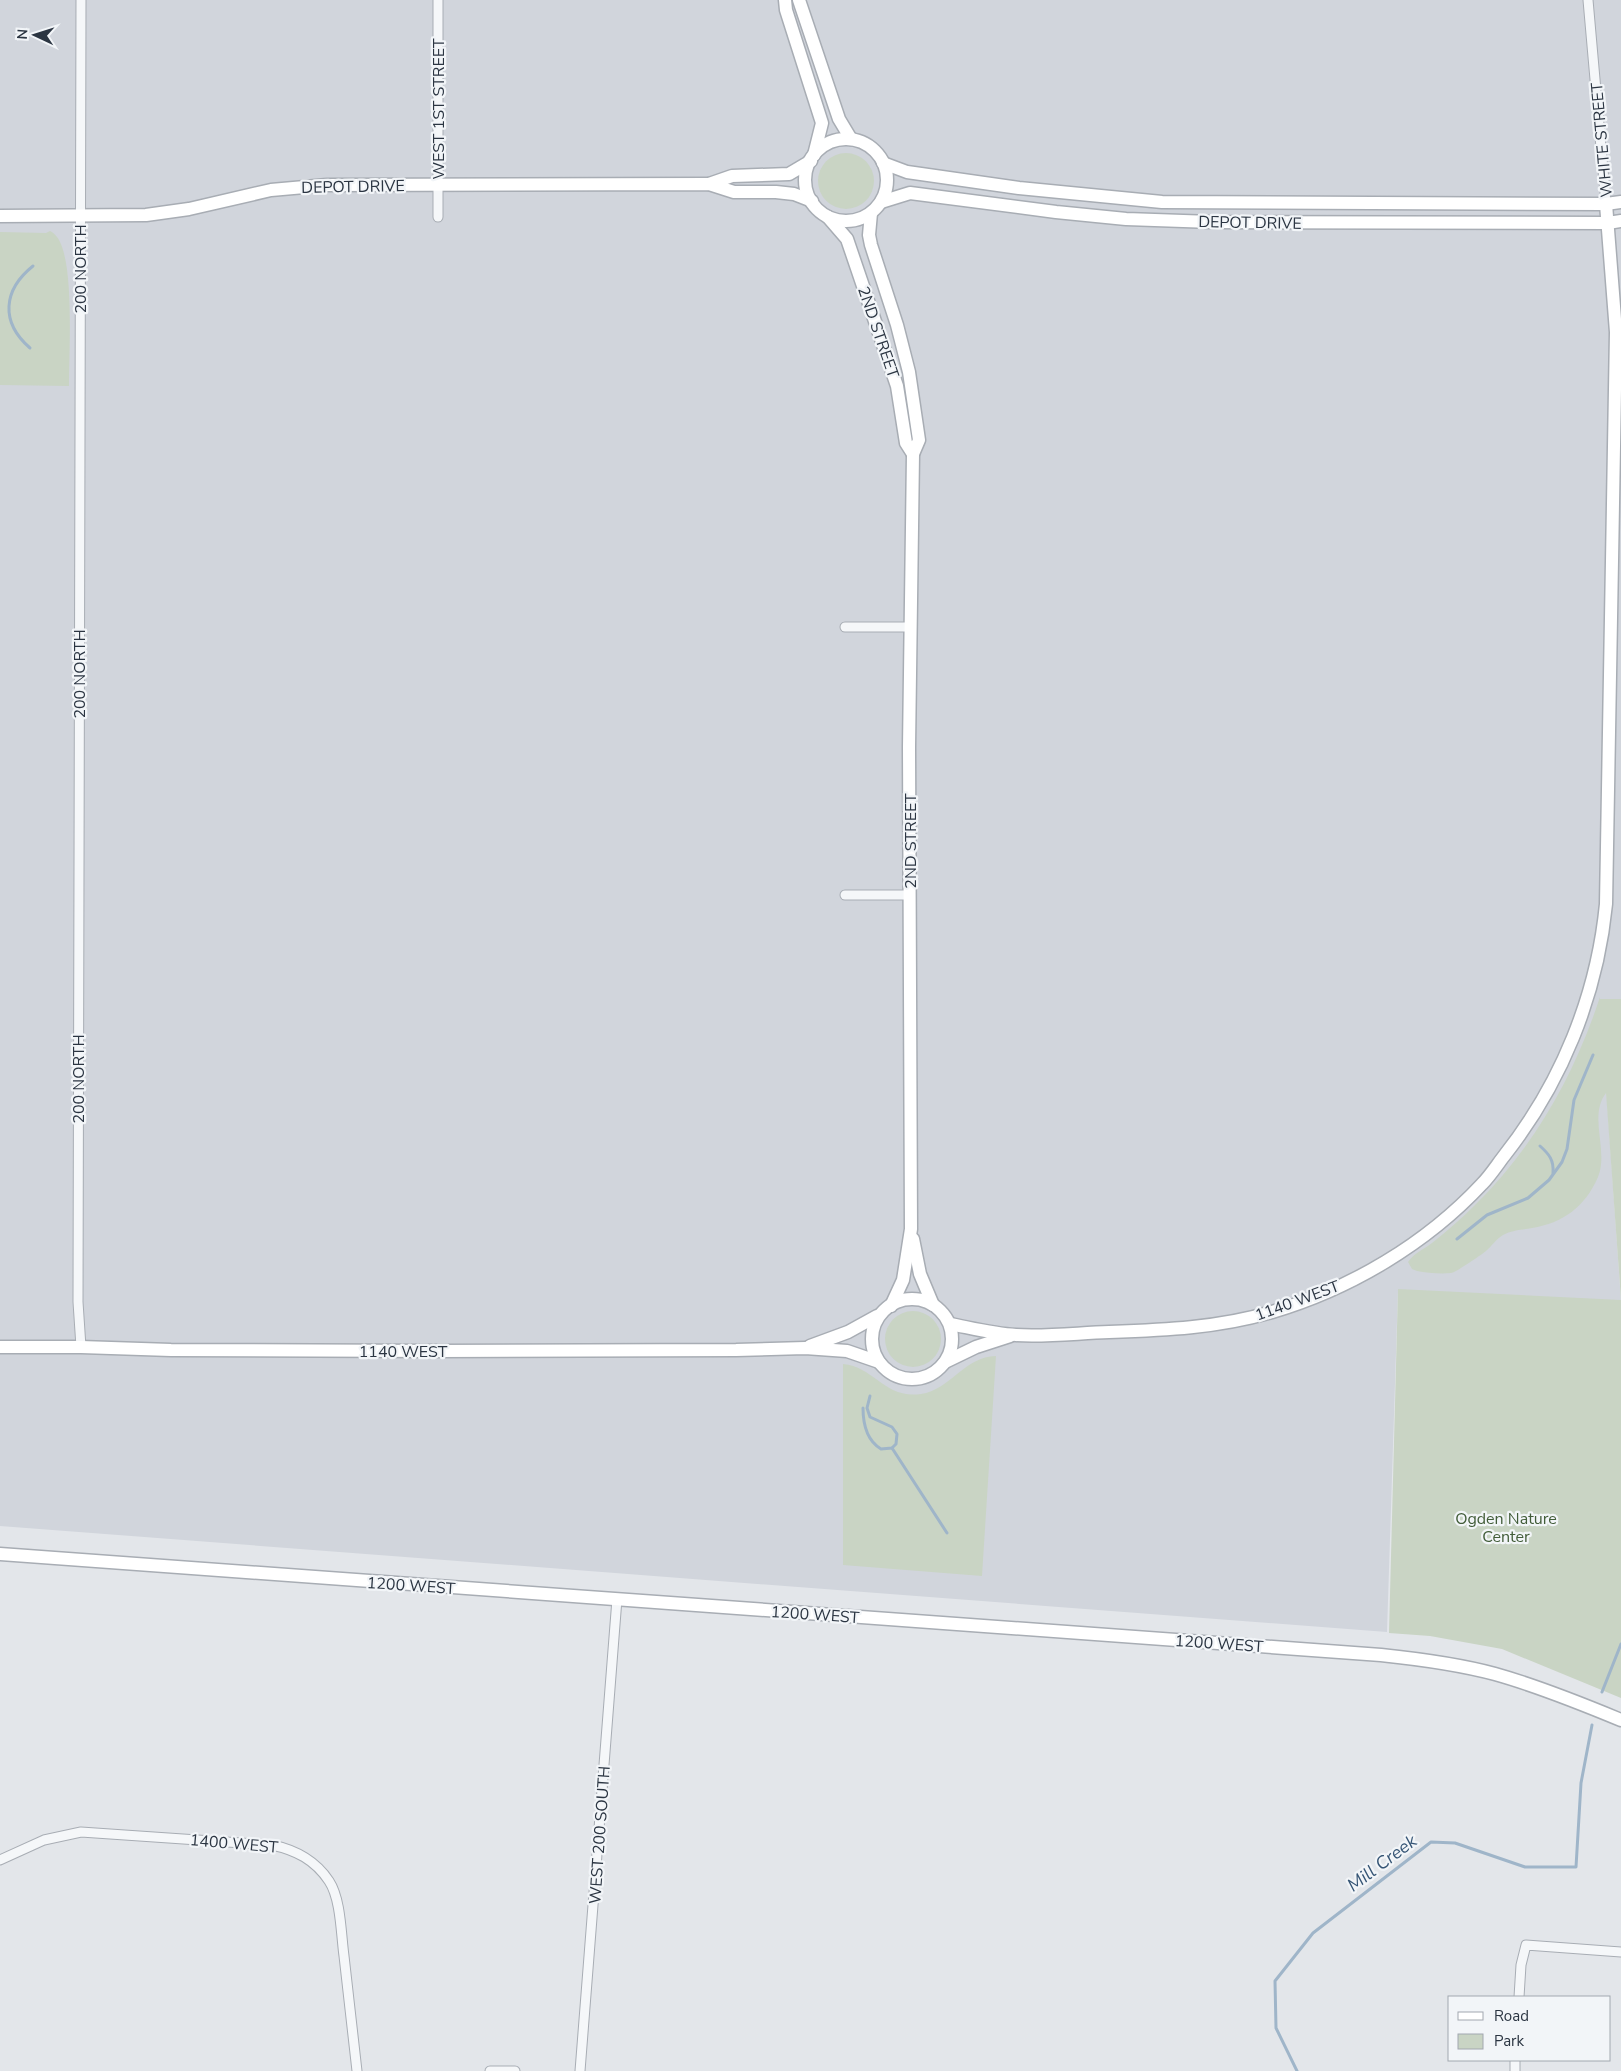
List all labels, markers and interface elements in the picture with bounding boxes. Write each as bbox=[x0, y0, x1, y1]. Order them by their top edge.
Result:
north arrow bbox=[10, 10, 60, 60]
text: N bbox=[13, 28, 32, 40]
street label: WEST 1ST STREET bbox=[428, 38, 450, 180]
street label: WHITE STREET bbox=[1586, 81, 1618, 198]
street label: DEPOT DRIVE bbox=[301, 175, 405, 199]
street label: DEPOT DRIVE bbox=[1198, 211, 1302, 235]
street label: 200 NORTH bbox=[70, 224, 92, 314]
street label: 2ND STREET bbox=[852, 284, 904, 381]
street label: 200 NORTH bbox=[69, 629, 91, 719]
street label: 2ND STREET bbox=[900, 793, 922, 889]
street label: 200 NORTH bbox=[68, 1034, 90, 1124]
street label: 1140 WEST bbox=[1252, 1275, 1343, 1326]
street label: 1140 WEST bbox=[359, 1341, 448, 1363]
park label: Ogden Nature Center bbox=[1455, 1508, 1557, 1548]
street label: 1200 WEST bbox=[366, 1572, 456, 1600]
street label: 1200 WEST bbox=[770, 1601, 860, 1629]
street label: 1200 WEST bbox=[1174, 1630, 1264, 1658]
street label: WEST 200 SOUTH bbox=[584, 1765, 616, 1905]
water label: Mill Creek bbox=[1342, 1828, 1423, 1897]
street label: 1400 WEST bbox=[189, 1829, 279, 1859]
legend bbox=[1448, 1996, 1611, 2061]
text: Road bbox=[1494, 2006, 1529, 2026]
text: Park bbox=[1494, 2031, 1524, 2051]

